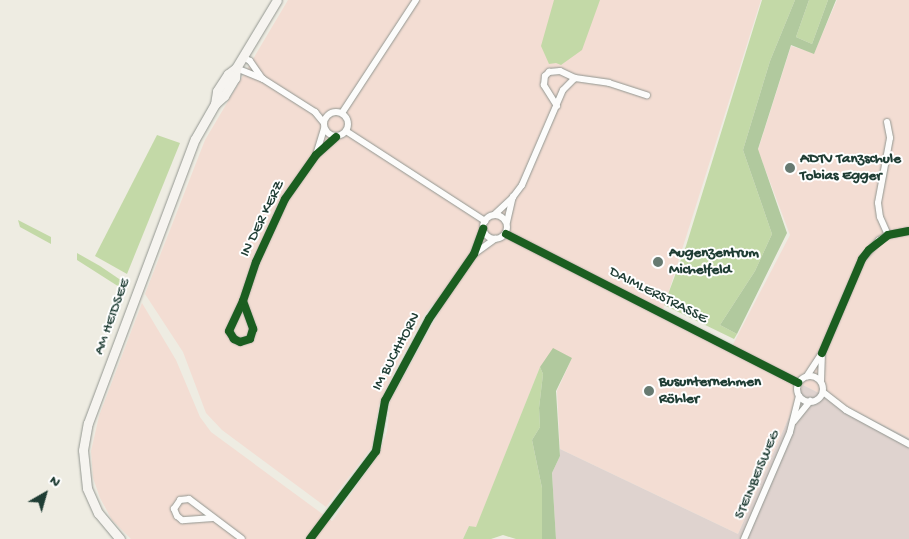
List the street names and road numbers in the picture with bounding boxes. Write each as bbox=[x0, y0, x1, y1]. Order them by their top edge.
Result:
street label: IN DER KERZ bbox=[237, 178, 289, 260]
street label: DAIMLERSTRASSE bbox=[606, 263, 710, 329]
street label: AM HEIDSEE bbox=[91, 276, 135, 358]
street label: IM BUCHHORN bbox=[369, 310, 425, 394]
street label: STEINBEISWEG bbox=[731, 428, 785, 522]

